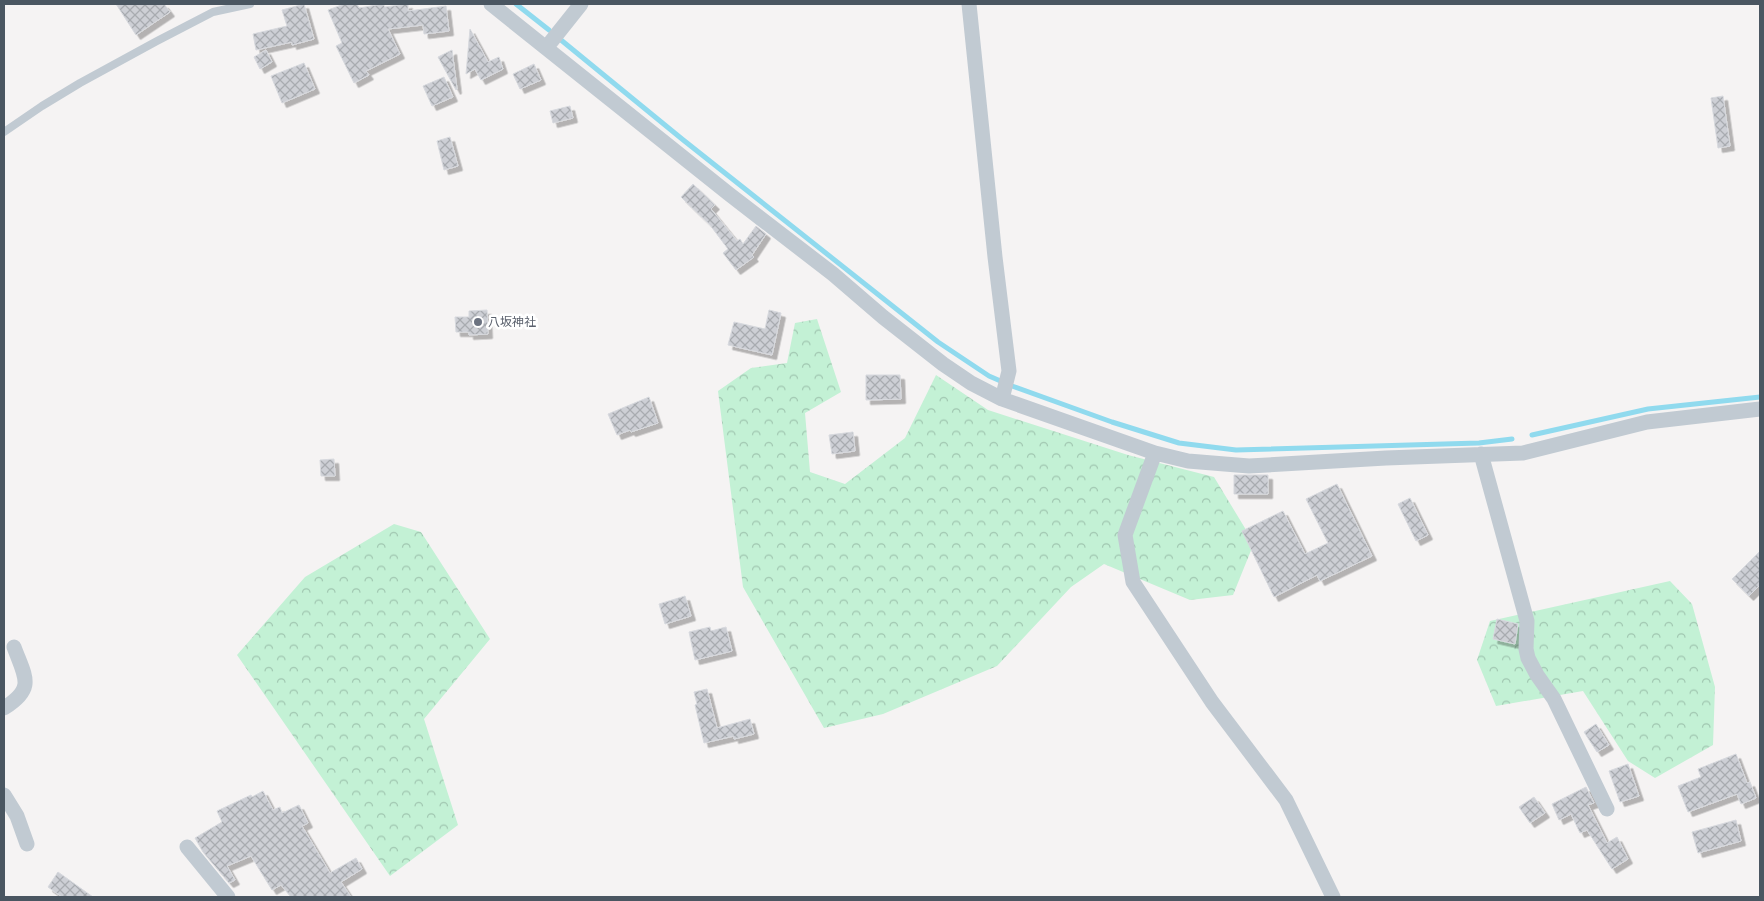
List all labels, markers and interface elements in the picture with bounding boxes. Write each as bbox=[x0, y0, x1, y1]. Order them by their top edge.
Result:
place label: 八坂神社 bbox=[488, 314, 536, 329]
marker: 八坂神社 bbox=[472, 316, 484, 328]

